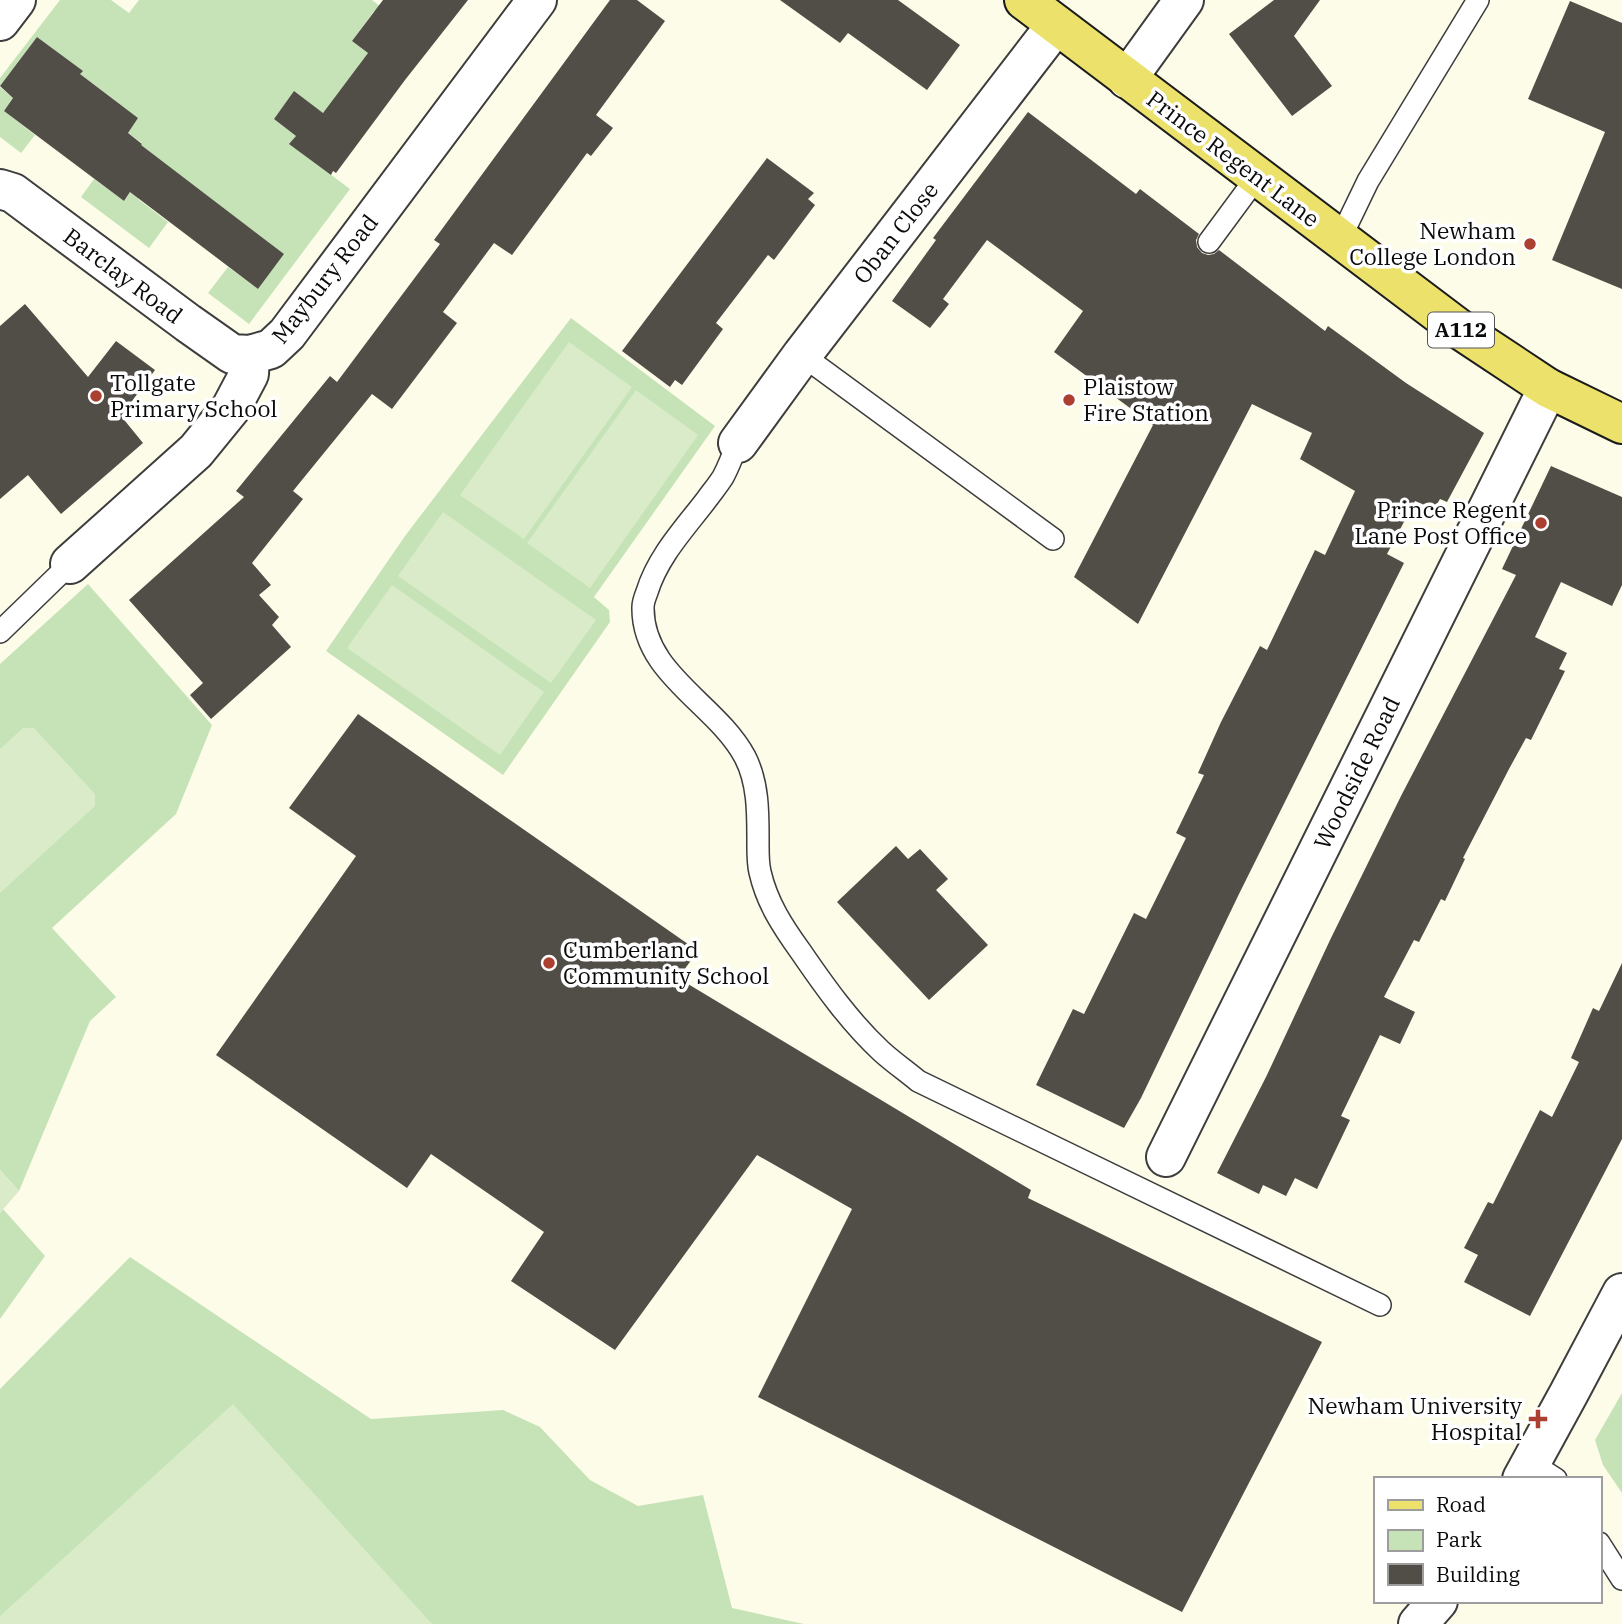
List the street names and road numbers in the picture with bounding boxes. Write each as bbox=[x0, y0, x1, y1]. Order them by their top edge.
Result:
street label: Prince Regent Lane bbox=[1141, 83, 1326, 233]
street label: Oban Close bbox=[846, 175, 944, 289]
street label: Maybury Road bbox=[264, 208, 384, 349]
street label: Barclay Road bbox=[58, 221, 189, 330]
road number: A112 bbox=[1428, 312, 1494, 348]
street label: Woodside Road bbox=[1306, 691, 1406, 854]

